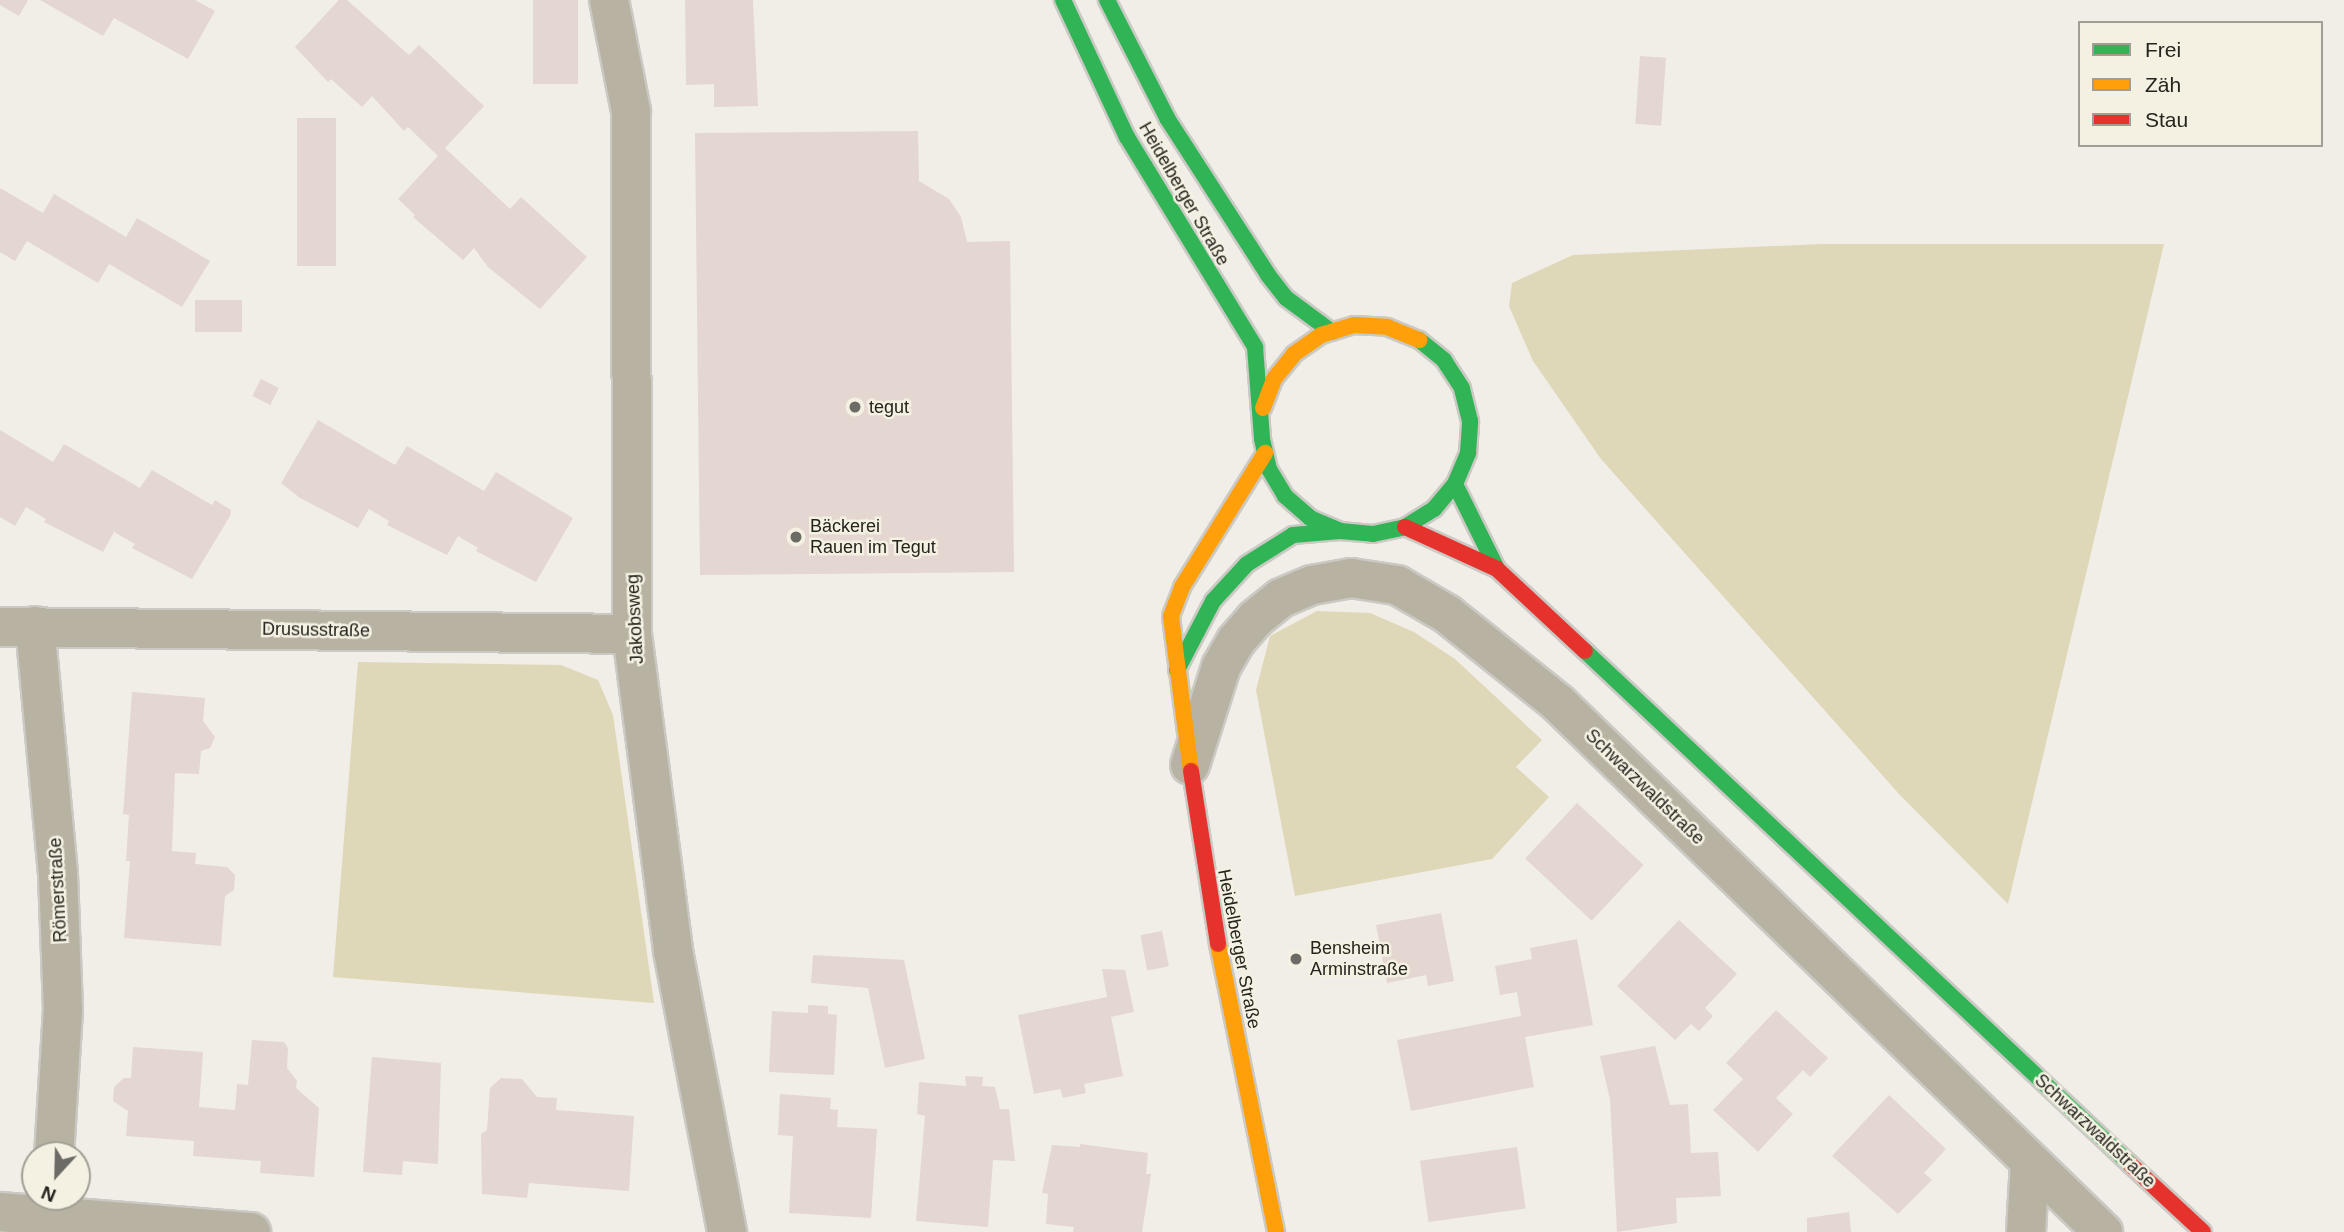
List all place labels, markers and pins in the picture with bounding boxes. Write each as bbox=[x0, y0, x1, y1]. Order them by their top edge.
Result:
place label: tegut bbox=[869, 396, 909, 418]
marker: tegut bbox=[847, 399, 863, 415]
place label: Bäckerei Rauen im Tegut bbox=[810, 516, 936, 558]
marker: Bäckerei Rauen im Tegut bbox=[788, 529, 804, 545]
place label: Bensheim Arminstraße bbox=[1310, 938, 1408, 981]
marker: Bensheim Arminstraße bbox=[1288, 951, 1304, 967]

